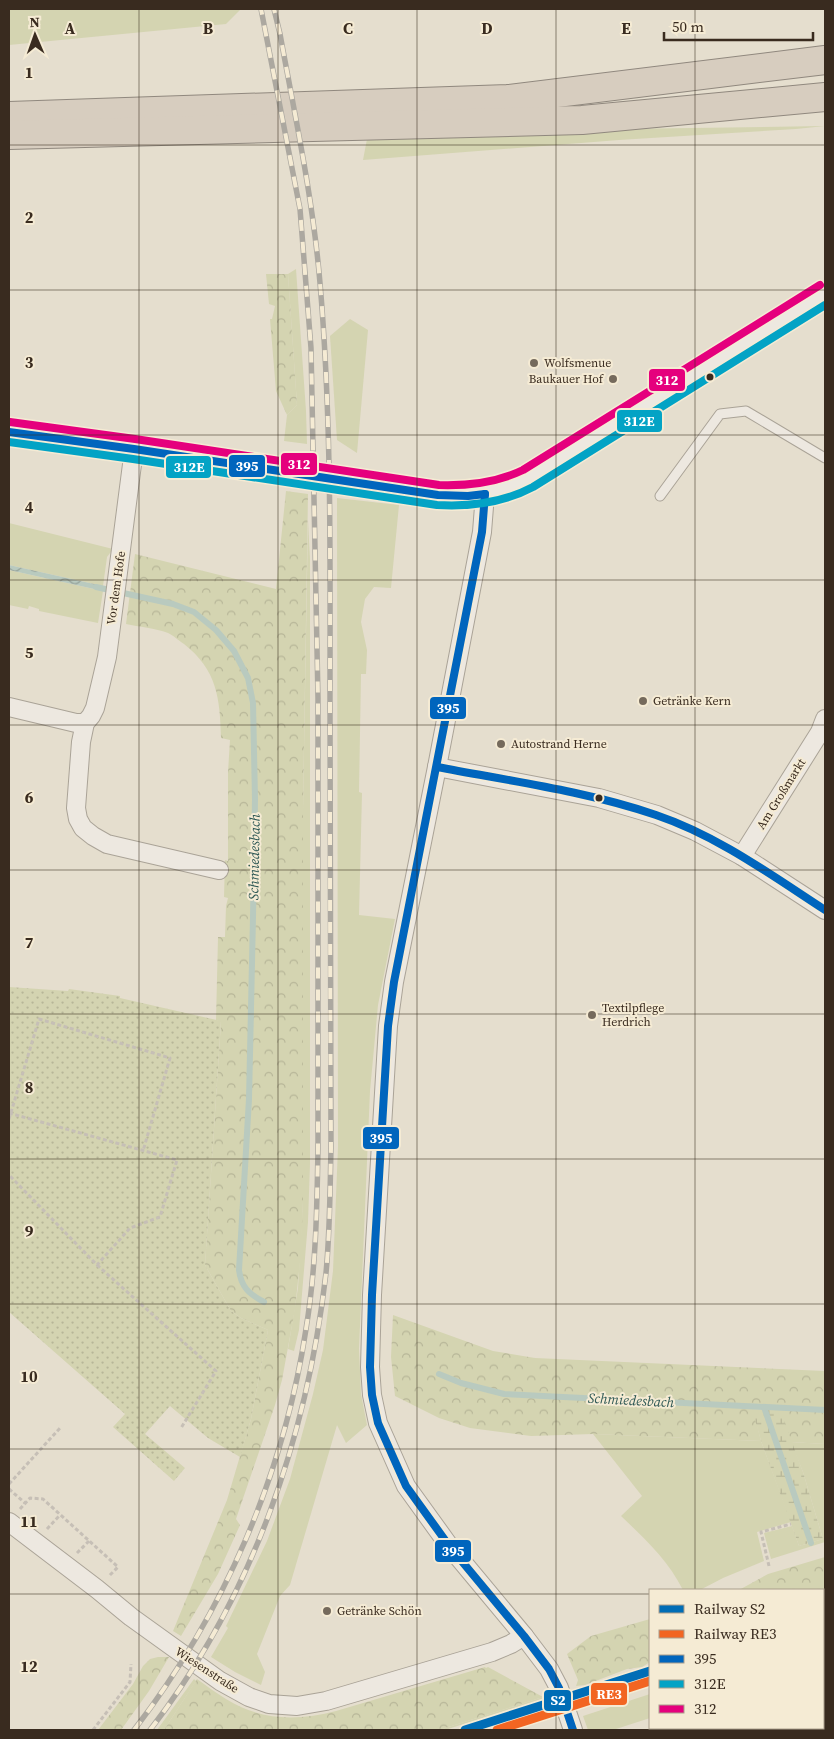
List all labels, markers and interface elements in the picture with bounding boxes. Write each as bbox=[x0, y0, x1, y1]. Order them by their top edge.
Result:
north arrow bbox=[10, 10, 60, 60]
scale bar bbox=[664, 10, 813, 42]
text: N bbox=[29, 12, 40, 32]
text: 50 m bbox=[672, 16, 704, 37]
text: A bbox=[65, 17, 76, 39]
text: B bbox=[203, 17, 214, 39]
text: C bbox=[343, 17, 353, 39]
text: D bbox=[481, 17, 493, 39]
text: E bbox=[621, 17, 631, 39]
text: 1 bbox=[25, 61, 33, 83]
text: 2 bbox=[25, 206, 34, 228]
text: 3 bbox=[25, 351, 34, 373]
place label: Wolfsmenue bbox=[544, 355, 611, 371]
marker: Wolfsmenue bbox=[528, 357, 540, 369]
line badge: 312 bbox=[648, 368, 686, 392]
text: 312 bbox=[656, 370, 679, 390]
place label: Baukauer Hof bbox=[529, 371, 605, 387]
unlabelled marker bbox=[705, 372, 715, 382]
marker: Baukauer Hof bbox=[607, 373, 619, 385]
line badge: 312E bbox=[616, 409, 663, 433]
text: 312E bbox=[623, 411, 655, 431]
line badge: 312 bbox=[280, 452, 318, 476]
line badge: 395 bbox=[228, 454, 266, 478]
text: 312 bbox=[288, 454, 311, 474]
line badge: 312E bbox=[165, 455, 212, 479]
text: 395 bbox=[236, 456, 259, 476]
text: 312E bbox=[173, 457, 205, 477]
text: 4 bbox=[25, 496, 34, 518]
street label: Vor dem Hofe bbox=[103, 550, 129, 626]
text: 5 bbox=[25, 641, 34, 663]
place label: Getränke Kern bbox=[653, 693, 731, 709]
marker: Getränke Kern bbox=[637, 695, 649, 707]
line badge: 395 bbox=[429, 696, 467, 720]
text: 395 bbox=[437, 698, 460, 718]
place label: Autostrand Herne bbox=[511, 736, 607, 752]
marker: Autostrand Herne bbox=[495, 738, 507, 750]
street label: Am Großmarkt bbox=[753, 755, 809, 832]
text: 6 bbox=[25, 786, 34, 808]
unlabelled marker bbox=[594, 793, 604, 803]
water label: Schmiedesbach bbox=[243, 813, 265, 900]
text: 7 bbox=[25, 931, 34, 953]
place label: Textilpflege Herdrich bbox=[602, 1000, 664, 1030]
marker: Textilpflege Herdrich bbox=[586, 1009, 598, 1021]
text: 8 bbox=[25, 1076, 33, 1098]
line badge: 395 bbox=[362, 1126, 400, 1150]
text: 395 bbox=[370, 1128, 393, 1148]
text: 9 bbox=[25, 1220, 34, 1242]
text: 10 bbox=[20, 1365, 38, 1387]
water label: Schmiedesbach bbox=[587, 1388, 675, 1412]
text: 11 bbox=[20, 1510, 38, 1532]
line badge: 395 bbox=[434, 1539, 472, 1563]
text: 395 bbox=[442, 1541, 465, 1561]
legend bbox=[649, 1589, 824, 1729]
text: Railway S2 bbox=[694, 1598, 765, 1619]
place label: Getränke Schön bbox=[337, 1603, 422, 1619]
marker: Getränke Schön bbox=[321, 1605, 333, 1617]
text: Railway RE3 bbox=[694, 1623, 776, 1644]
street label: Wiesenstraße bbox=[172, 1643, 242, 1697]
text: 395 bbox=[694, 1648, 717, 1669]
text: 12 bbox=[20, 1655, 38, 1677]
text: 312E bbox=[694, 1673, 726, 1694]
line badge: RE3 bbox=[590, 1682, 628, 1706]
text: RE3 bbox=[596, 1684, 622, 1704]
line badge: S2 bbox=[543, 1689, 572, 1712]
text: S2 bbox=[550, 1690, 566, 1710]
text: 312 bbox=[694, 1698, 717, 1719]

